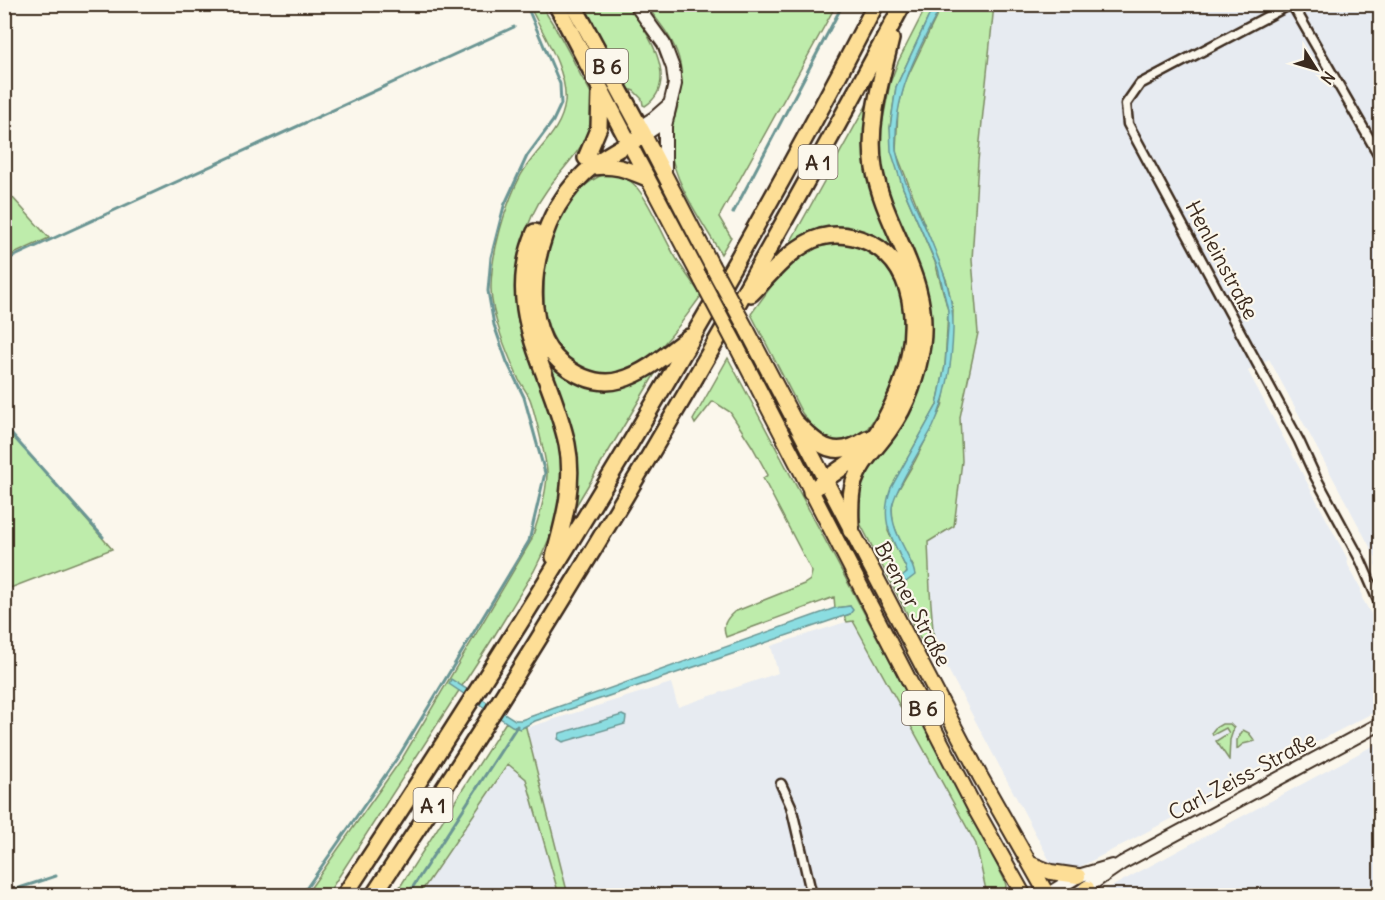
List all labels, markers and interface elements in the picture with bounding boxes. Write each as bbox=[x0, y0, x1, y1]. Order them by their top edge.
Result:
north arrow bbox=[1286, 39, 1346, 99]
road number: B 6 bbox=[586, 49, 628, 83]
text: N bbox=[1317, 68, 1339, 88]
road number: A 1 bbox=[798, 145, 838, 179]
street label: Henleinstraße bbox=[1179, 196, 1265, 324]
street label: Bremer Straße bbox=[869, 537, 957, 671]
road number: B 6 bbox=[902, 691, 944, 725]
street label: Carl-Zeiss-Straße bbox=[1164, 726, 1320, 826]
road number: A 1 bbox=[414, 788, 452, 822]

